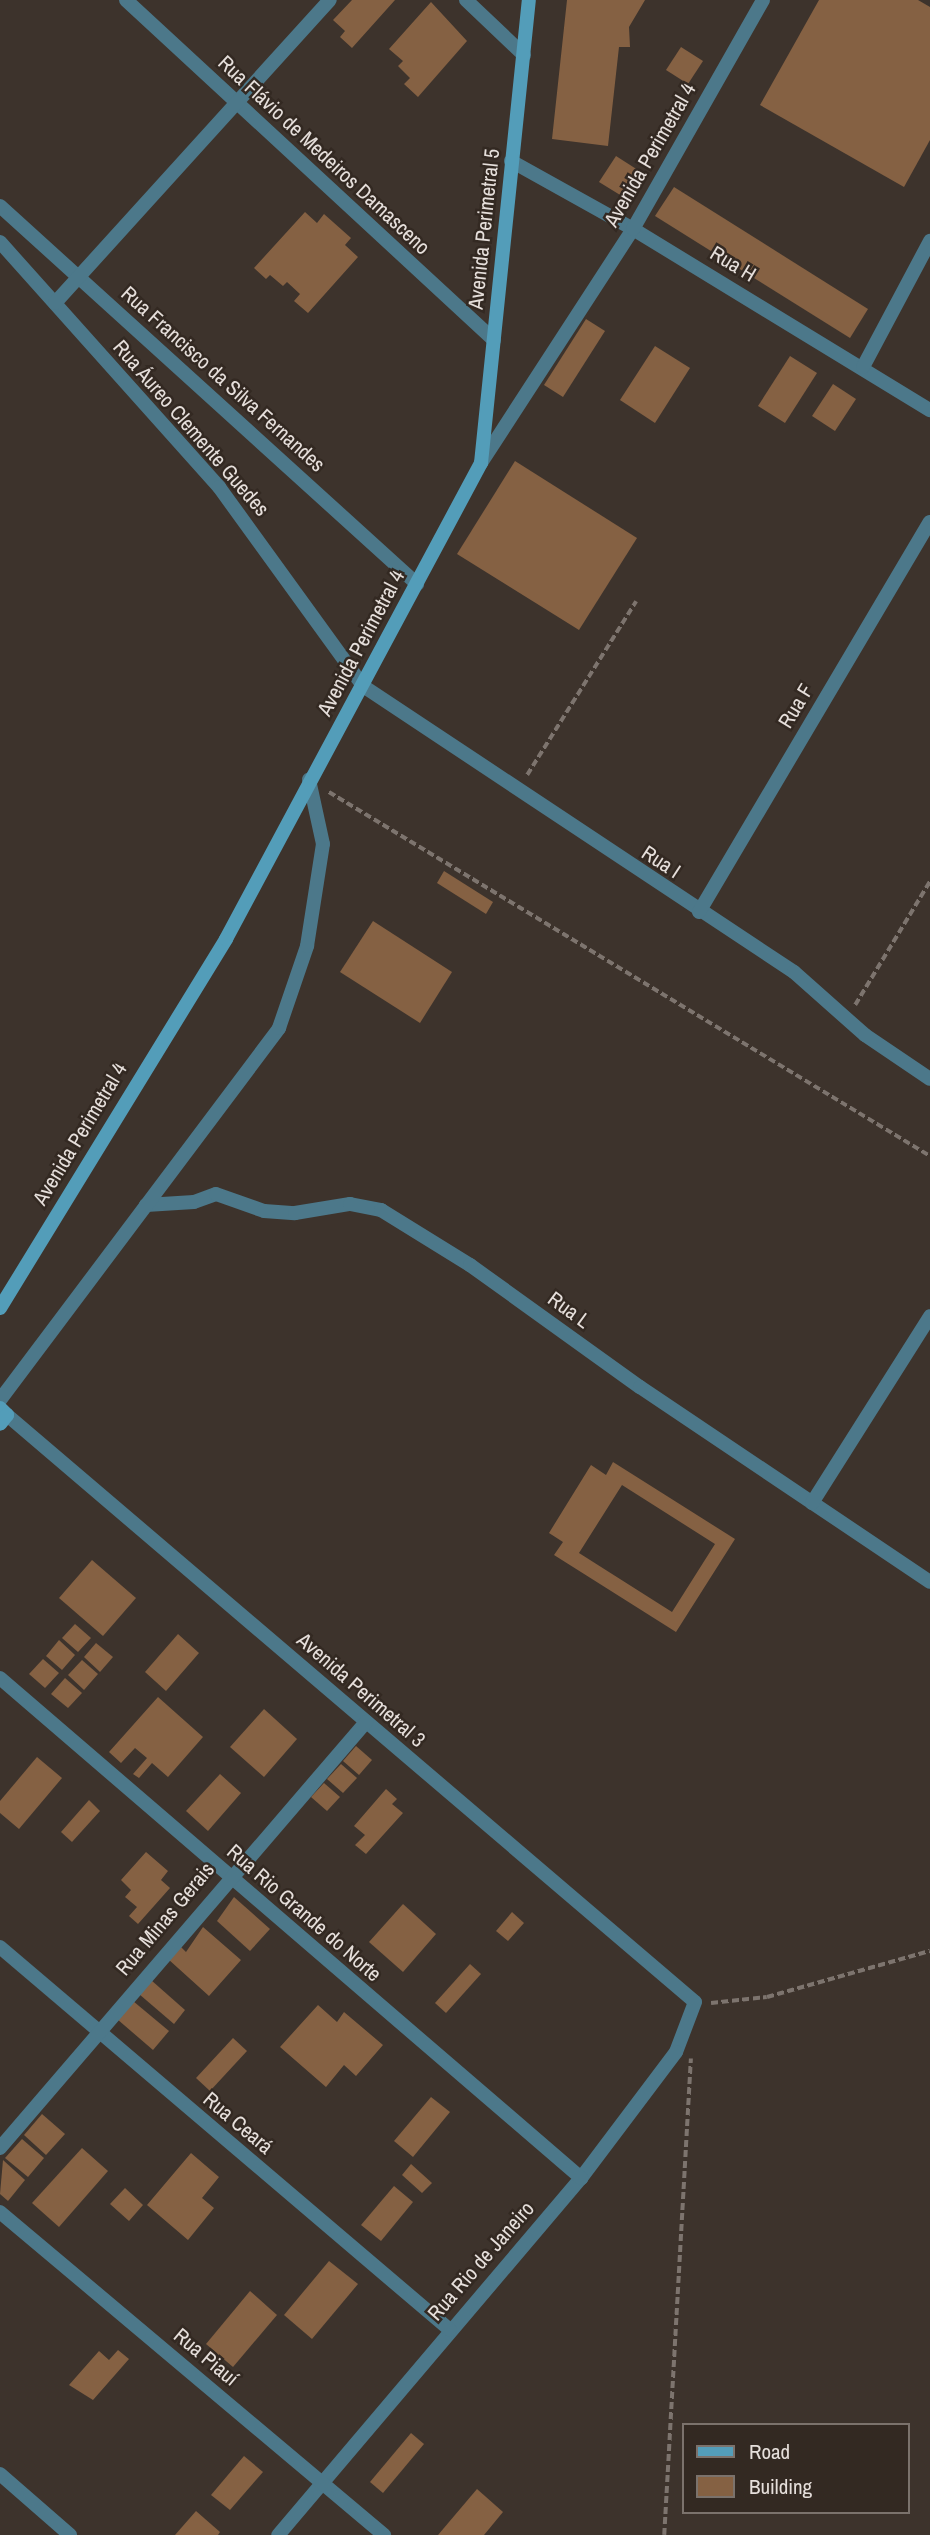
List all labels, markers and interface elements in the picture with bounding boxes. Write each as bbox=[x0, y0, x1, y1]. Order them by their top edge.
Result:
street label: Rua Flávio de Medeiros Damasceno bbox=[213, 50, 435, 260]
street label: Avenida Perimetral 4 bbox=[599, 79, 701, 231]
street label: Avenida Perimetral 5 bbox=[463, 147, 505, 311]
street label: Rua H bbox=[706, 241, 760, 287]
street label: Rua Francisco da Silva Fernandes bbox=[116, 281, 330, 477]
street label: Rua Áureo Clemente Guedes bbox=[107, 334, 275, 522]
street label: Avenida Perimetral 4 bbox=[312, 566, 410, 720]
street label: Rua F bbox=[773, 679, 819, 733]
street label: Rua I bbox=[637, 840, 685, 884]
street label: Avenida Perimetral 4 bbox=[28, 1058, 132, 1210]
street label: Rua L bbox=[543, 1286, 595, 1334]
street label: Avenida Perimetral 3 bbox=[292, 1628, 430, 1752]
street label: Rua Rio Grande do Norte bbox=[222, 1839, 386, 1987]
street label: Rua Minas Gerais bbox=[110, 1857, 220, 1981]
street label: Rua Ceará bbox=[198, 2087, 278, 2159]
street label: Rua Rio de Janeiro bbox=[423, 2196, 539, 2326]
street label: Rua Piauí bbox=[169, 2323, 243, 2391]
legend bbox=[682, 2423, 909, 2514]
text: Road bbox=[749, 2437, 790, 2466]
text: Building bbox=[749, 2472, 812, 2501]

